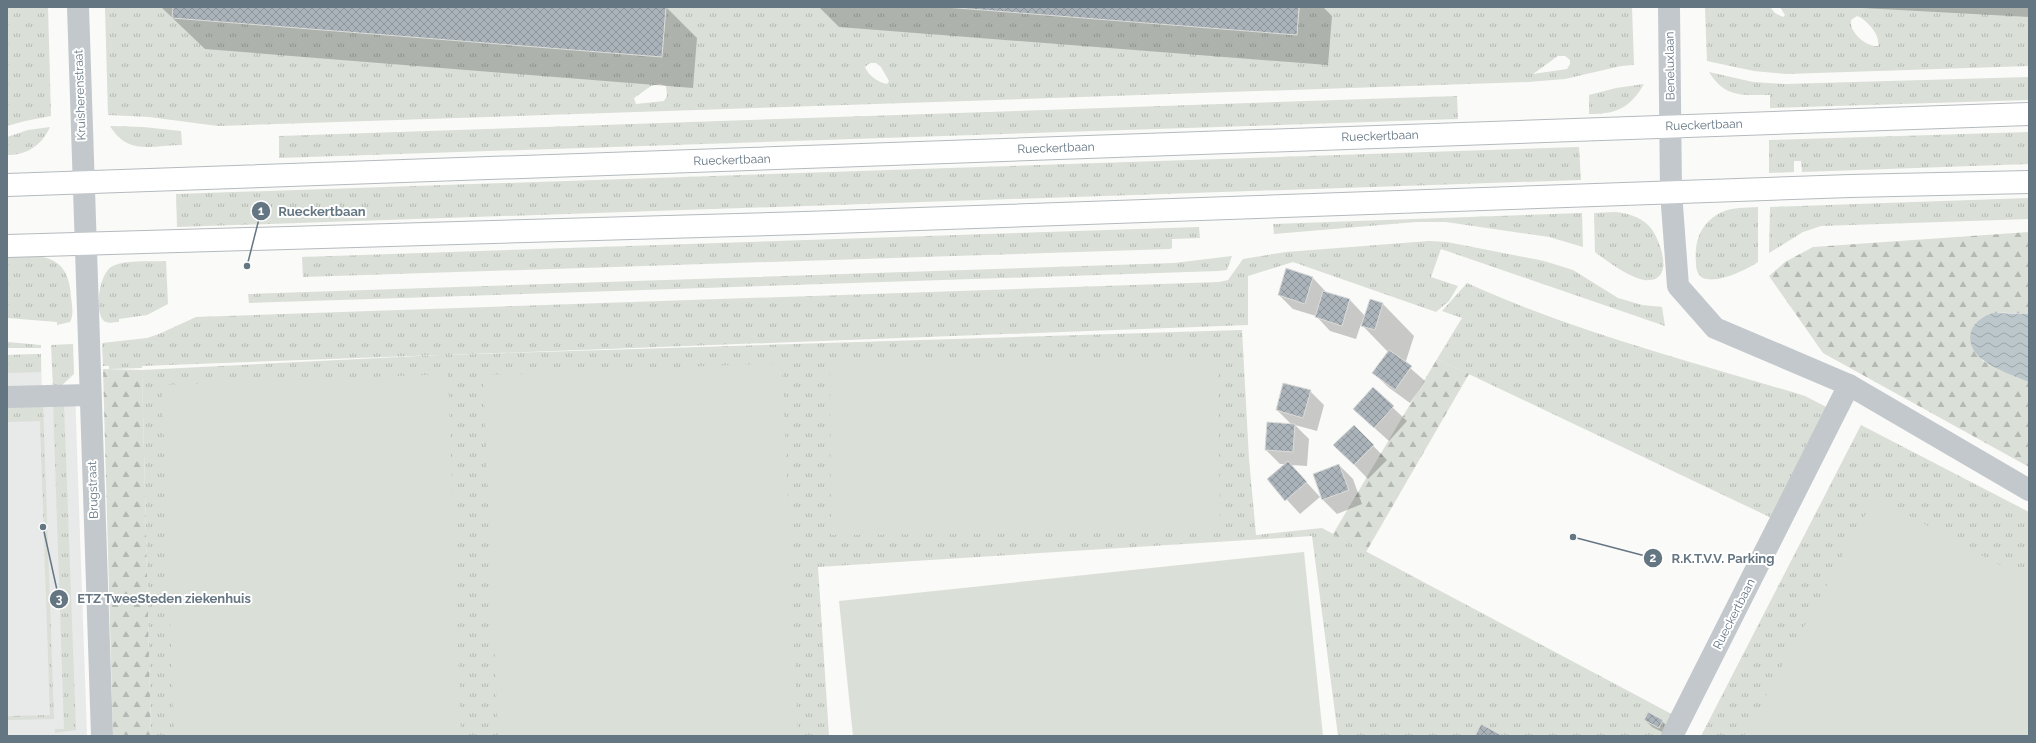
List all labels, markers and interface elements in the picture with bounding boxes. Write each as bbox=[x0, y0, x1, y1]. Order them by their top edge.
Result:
street label: Beneluxlaan bbox=[1662, 31, 1678, 101]
street label: Kruisherenstraat bbox=[71, 49, 89, 141]
street label: Rueckertbaan bbox=[1665, 117, 1743, 133]
street label: Rueckertbaan bbox=[1341, 128, 1419, 144]
street label: Rueckertbaan bbox=[1017, 140, 1095, 156]
street label: Rueckertbaan bbox=[693, 152, 771, 168]
callout: Rueckertbaan bbox=[251, 199, 374, 224]
text: 1 bbox=[258, 204, 264, 218]
text: Rueckertbaan bbox=[278, 204, 366, 219]
street label: Brugstraat bbox=[85, 461, 101, 519]
callout: R.K.T.V.V. Parking bbox=[1643, 545, 1782, 570]
text: 2 bbox=[1650, 551, 1657, 565]
text: R.K.T.V.V. Parking bbox=[1672, 551, 1774, 566]
street label: Rueckertbaan bbox=[1710, 576, 1758, 652]
callout: ETZ TweeSteden ziekenhuis bbox=[49, 586, 259, 611]
text: ETZ TweeSteden ziekenhuis bbox=[77, 591, 251, 606]
text: 3 bbox=[56, 592, 63, 606]

